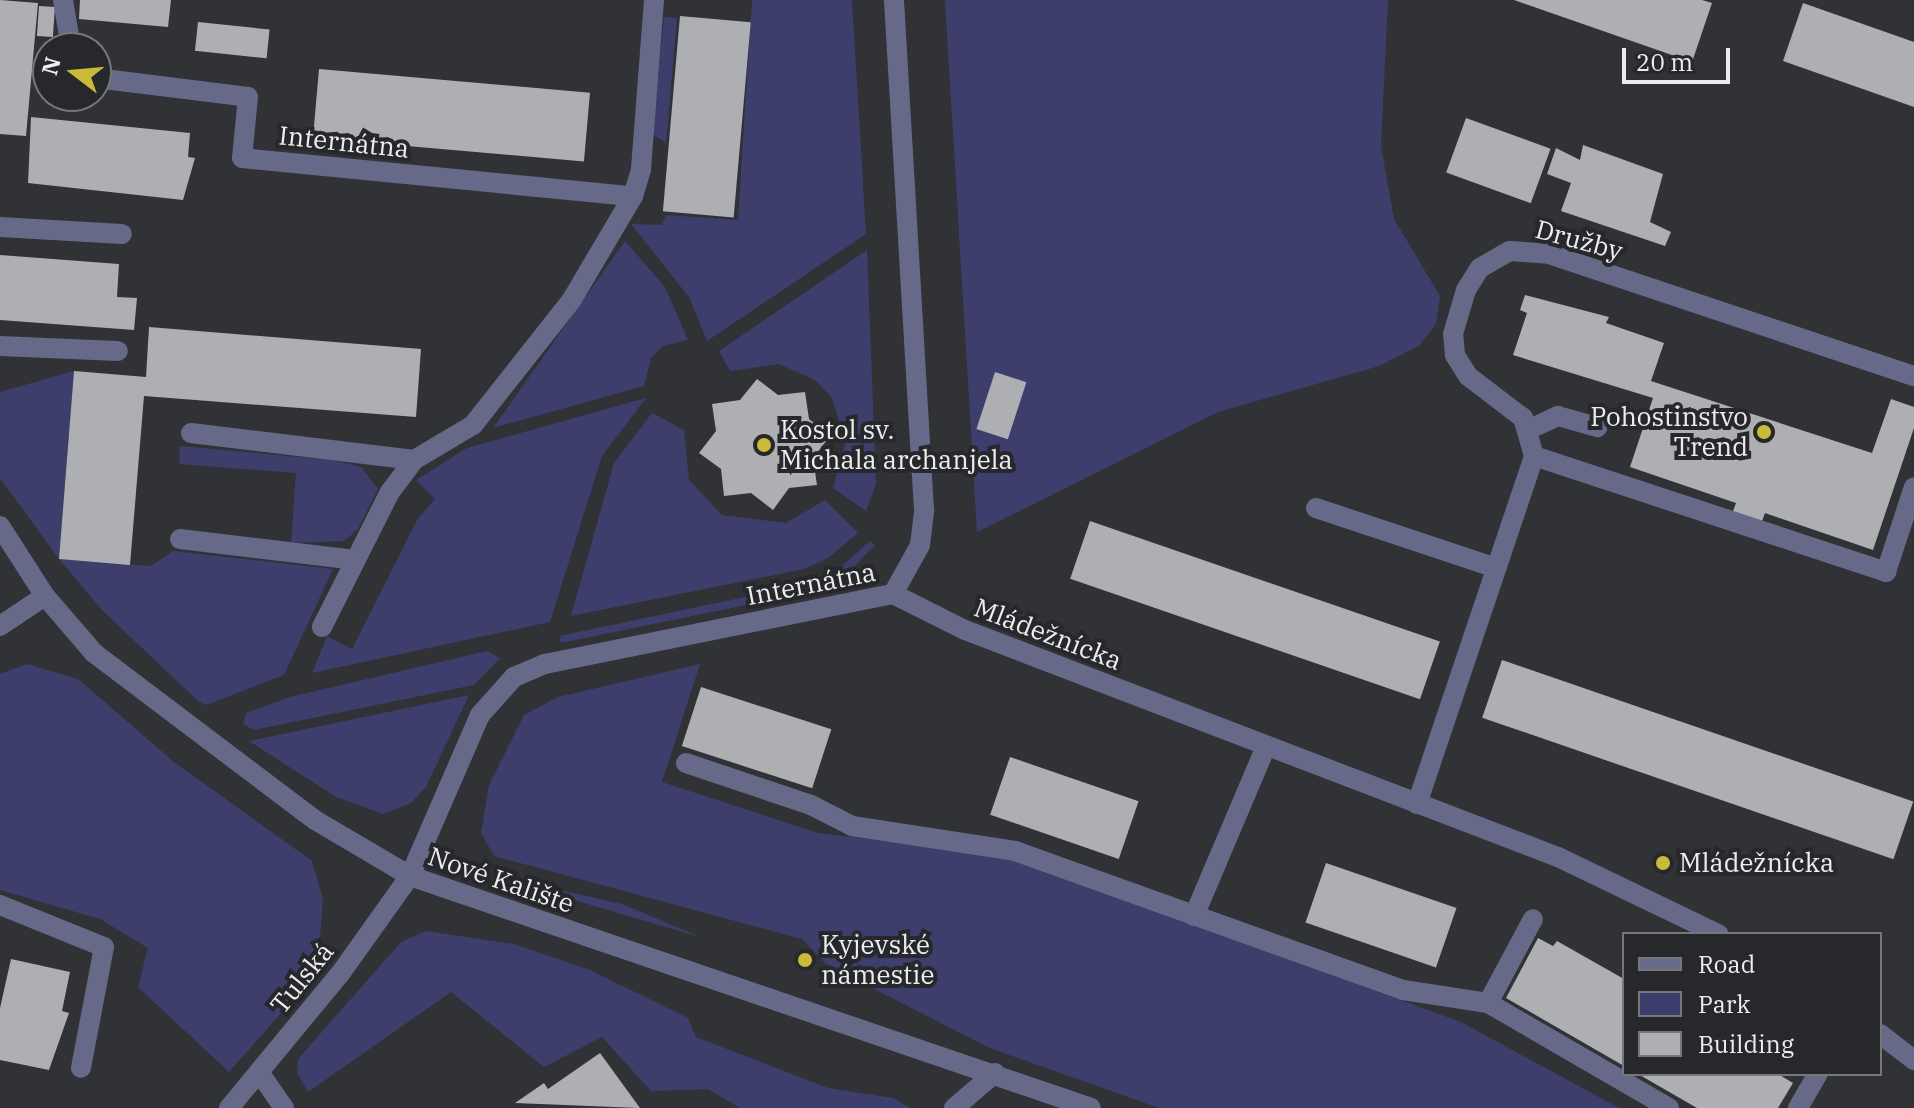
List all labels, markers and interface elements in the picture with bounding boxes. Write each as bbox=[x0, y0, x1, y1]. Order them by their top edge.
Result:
north arrow bbox=[32, 32, 112, 112]
scale bar bbox=[1626, 32, 1734, 82]
text: 20 m bbox=[1636, 46, 1693, 78]
text: N bbox=[34, 53, 67, 78]
street label: Internátna bbox=[277, 120, 411, 164]
street label: Družby bbox=[1532, 213, 1626, 267]
place label: Pohostinstvo Trend bbox=[1590, 401, 1748, 462]
place label: Kostol sv. Michala archanjela bbox=[780, 414, 1013, 476]
marker: Pohostinstvo Trend bbox=[1755, 423, 1773, 441]
marker: Kostol sv. Michala archanjela bbox=[755, 436, 773, 454]
street label: Internátna bbox=[744, 556, 878, 612]
street label: Mládežnícka bbox=[970, 592, 1126, 676]
street label: Nové Kalište bbox=[424, 841, 578, 919]
place label: Mládežnícka bbox=[1679, 847, 1834, 879]
marker: Mládežnícka bbox=[1654, 854, 1672, 872]
place label: Kyjevské námestie bbox=[821, 929, 934, 990]
legend bbox=[1622, 932, 1882, 1076]
street label: Tulská bbox=[264, 936, 340, 1020]
text: Road bbox=[1698, 948, 1755, 980]
marker: Kyjevské námestie bbox=[796, 951, 814, 969]
text: Park bbox=[1698, 988, 1750, 1020]
text: Building bbox=[1698, 1028, 1794, 1060]

